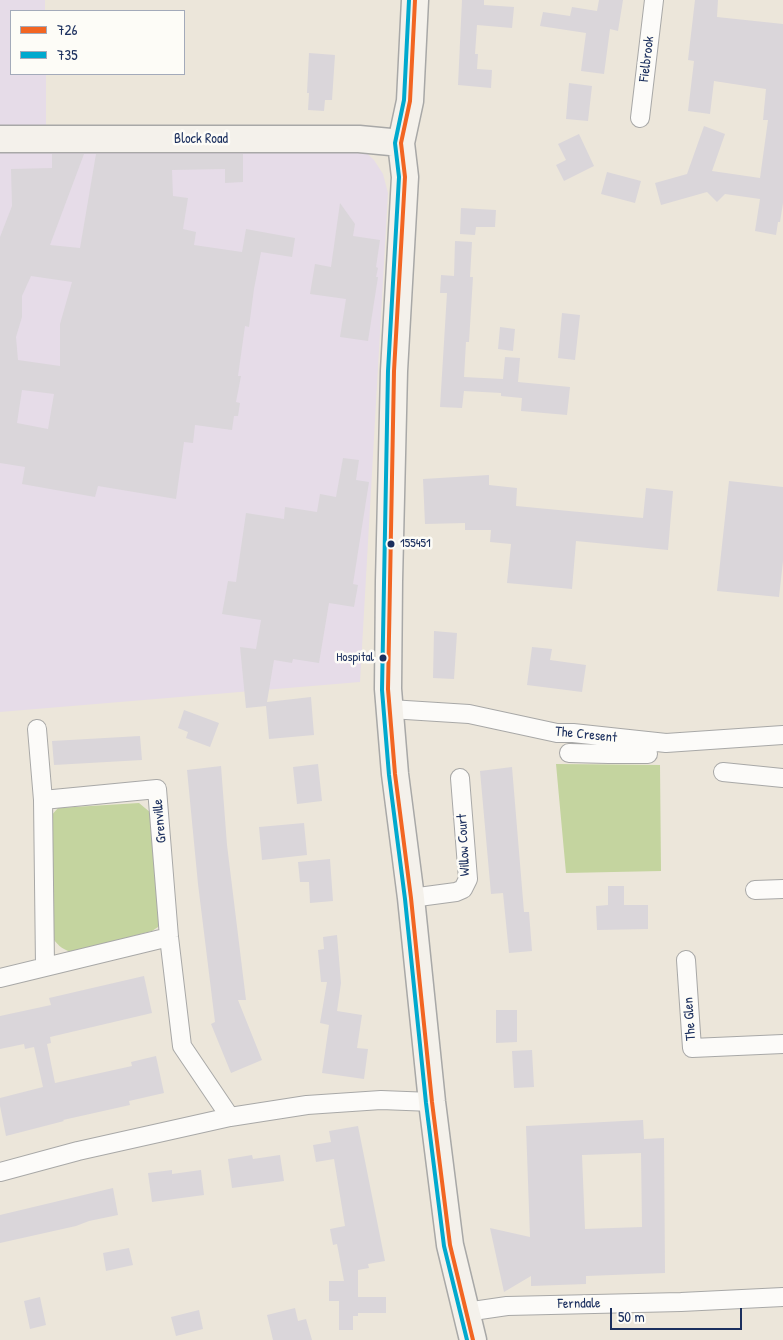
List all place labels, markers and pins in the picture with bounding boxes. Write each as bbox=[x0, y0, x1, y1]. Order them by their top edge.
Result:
place label: 155451 bbox=[400, 536, 431, 552]
marker: 155451 bbox=[386, 539, 396, 549]
place label: Hospital bbox=[336, 650, 374, 666]
marker: Hospital bbox=[378, 653, 388, 663]

